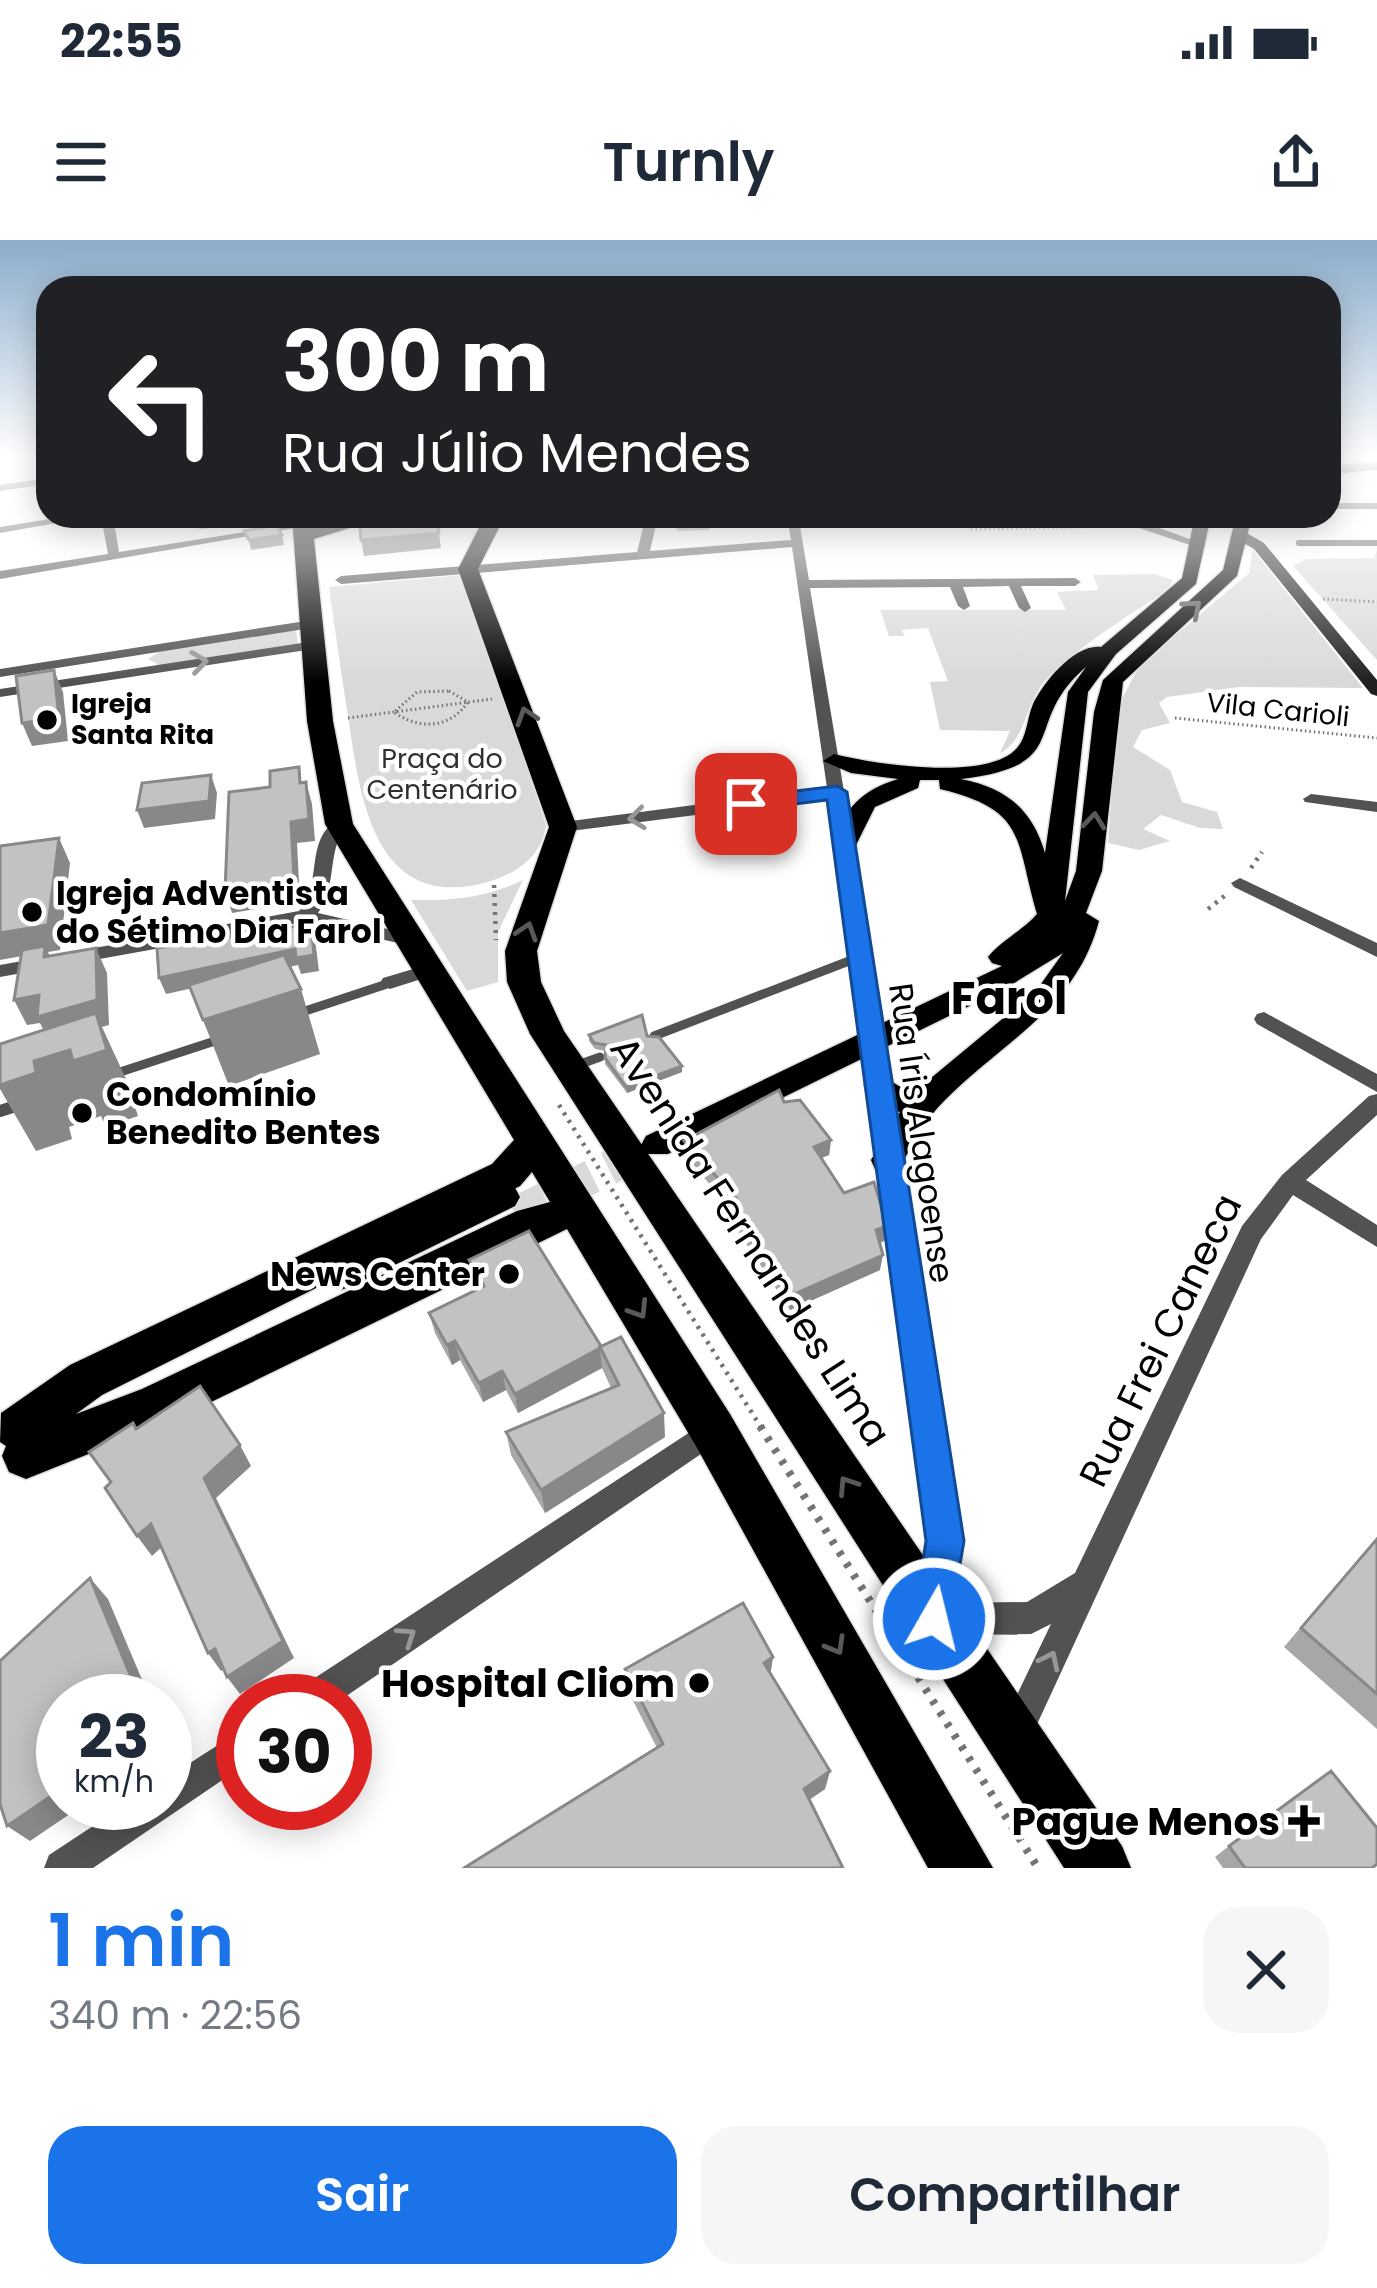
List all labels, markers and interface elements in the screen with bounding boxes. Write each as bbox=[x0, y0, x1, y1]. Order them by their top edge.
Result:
text: 22:55 bbox=[60, 10, 183, 73]
text: Turnly bbox=[602, 124, 775, 200]
icon: menu bbox=[48, 129, 114, 195]
icon: share bbox=[1263, 129, 1329, 195]
text: 300 m bbox=[282, 303, 549, 420]
icon: left bbox=[84, 324, 240, 480]
text: Rua Júlio Mendes bbox=[282, 415, 752, 491]
one-way arrow bbox=[1179, 601, 1201, 623]
one-way arrow bbox=[189, 650, 208, 676]
street label: Vila Carioli bbox=[1205, 684, 1351, 735]
place label: Igreja Santa Rita bbox=[71, 685, 214, 753]
marker: Igreja Santa Rita bbox=[34, 707, 60, 733]
one-way arrow bbox=[516, 707, 540, 728]
park label: Praça do Centenário bbox=[367, 740, 517, 808]
pin bbox=[695, 753, 797, 855]
icon: arrive bbox=[713, 771, 779, 837]
one-way arrow bbox=[627, 804, 647, 830]
one-way arrow bbox=[1081, 811, 1106, 830]
place label: Igreja Adventista do Sétimo Dia Farol bbox=[56, 870, 382, 955]
marker: Igreja Adventista do Sétimo Dia Farol bbox=[19, 899, 45, 925]
one-way arrow bbox=[513, 921, 538, 942]
district label: Farol bbox=[951, 967, 1067, 1030]
street label: Rua Íris Alagoense bbox=[877, 980, 966, 1286]
street label: Avenida Fernandes Lima bbox=[597, 1025, 904, 1457]
place label: Condomínio Benedito Bentes bbox=[106, 1071, 381, 1156]
marker: Condomínio Benedito Bentes bbox=[69, 1100, 95, 1126]
street label: Rua Frei Caneca bbox=[1066, 1185, 1255, 1496]
place label: News Center bbox=[270, 1251, 485, 1298]
marker: News Center bbox=[496, 1261, 522, 1287]
one-way arrow bbox=[625, 1296, 647, 1318]
one-way arrow bbox=[840, 1477, 862, 1499]
position arrow bbox=[871, 1556, 997, 1682]
one-way arrow bbox=[394, 1628, 416, 1650]
one-way arrow bbox=[822, 1634, 845, 1655]
one-way arrow bbox=[1036, 1651, 1060, 1672]
place label: Hospital Cliom bbox=[381, 1656, 675, 1711]
marker: Hospital Cliom bbox=[686, 1670, 712, 1696]
speed limit sign: 30 bbox=[216, 1674, 372, 1830]
text: 23 bbox=[79, 1695, 149, 1779]
text: km/h bbox=[74, 1760, 154, 1803]
place label: Pague Menos bbox=[1011, 1794, 1280, 1849]
marker: Pague Menos bbox=[1291, 1808, 1317, 1834]
text: 1 min bbox=[48, 1890, 234, 1991]
button: close bbox=[1203, 1907, 1329, 2033]
text: 340 m · 22:56 bbox=[48, 1988, 302, 2043]
button: Sair bbox=[48, 2126, 677, 2264]
button: Compartilhar bbox=[701, 2126, 1329, 2264]

